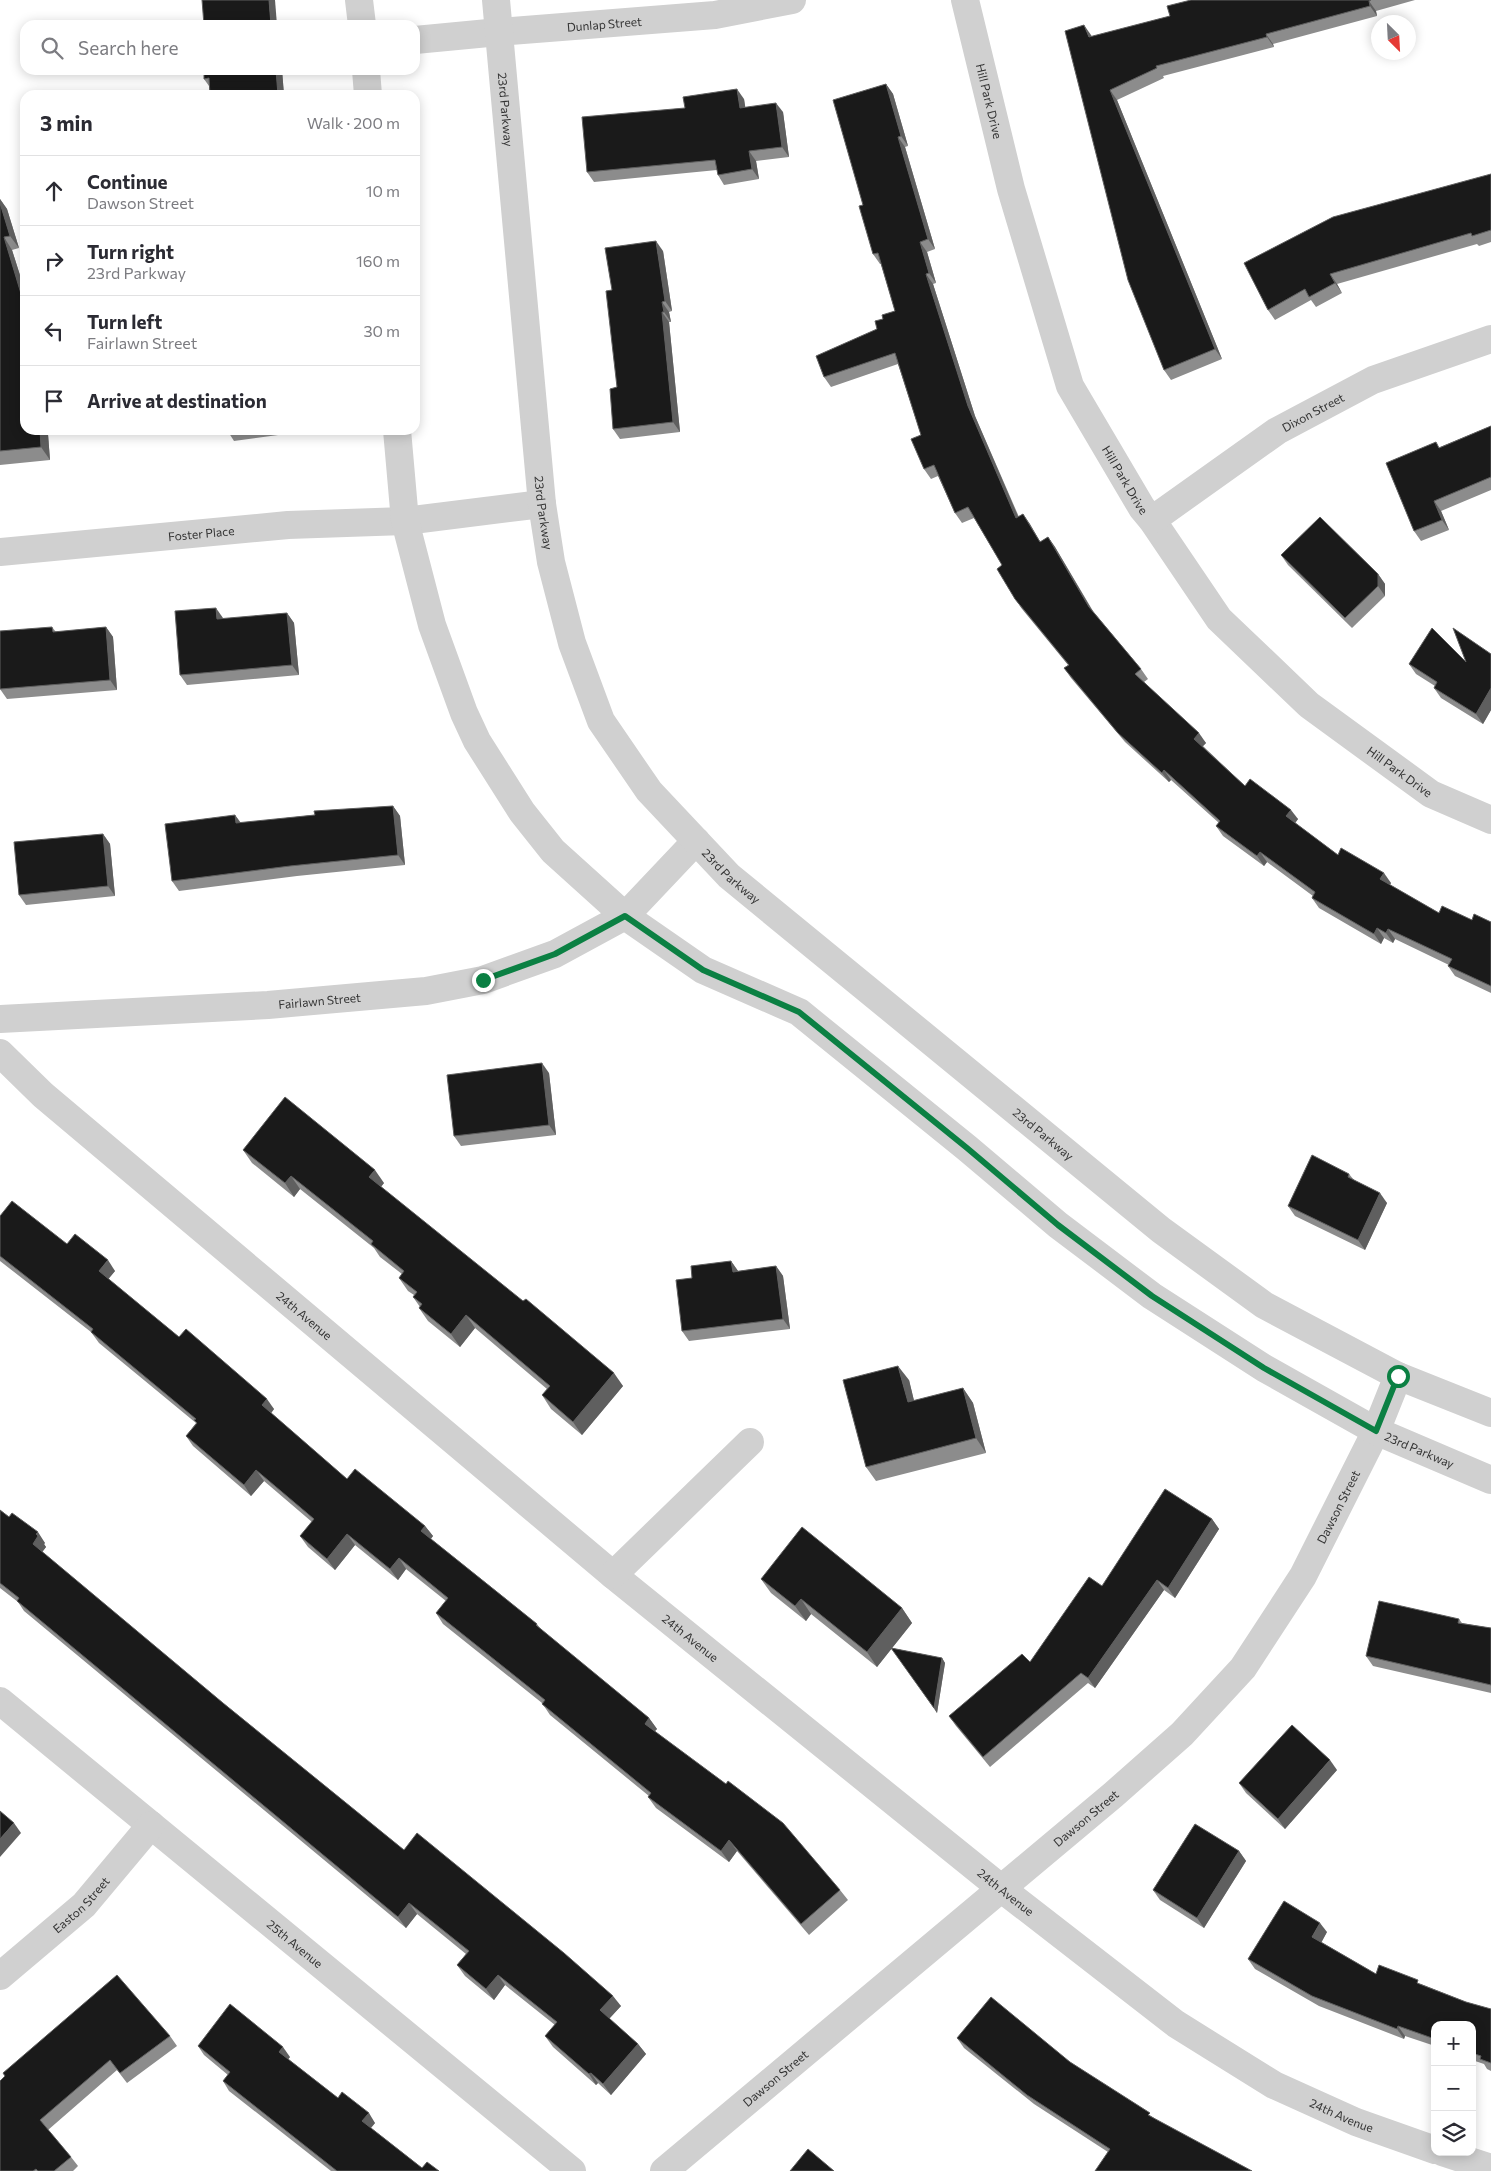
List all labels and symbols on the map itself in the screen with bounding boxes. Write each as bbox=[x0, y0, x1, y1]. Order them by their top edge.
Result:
street label: Dunlap Street bbox=[566, 14, 642, 34]
north arrow bbox=[1371, 15, 1416, 60]
street label: Hill Park Drive bbox=[974, 62, 1006, 140]
street label: 23rd Parkway bbox=[496, 72, 516, 147]
street label: Dixon Street bbox=[1279, 390, 1346, 434]
street label: Hill Park Drive bbox=[1100, 443, 1151, 517]
street label: 23rd Parkway bbox=[532, 475, 556, 551]
street label: Foster Place bbox=[167, 523, 235, 543]
street label: Hill Park Drive bbox=[1365, 743, 1435, 800]
street label: 23rd Parkway bbox=[700, 845, 764, 906]
route end bbox=[472, 969, 495, 992]
street label: Fairlawn Street bbox=[278, 990, 361, 1011]
street label: 23rd Parkway bbox=[1010, 1105, 1077, 1163]
street label: 24th Avenue bbox=[274, 1288, 335, 1342]
route start bbox=[1387, 1365, 1410, 1388]
street label: 23rd Parkway bbox=[1383, 1429, 1457, 1471]
street label: Dawson Street bbox=[1314, 1468, 1362, 1546]
street label: 24th Avenue bbox=[660, 1611, 721, 1664]
street label: Dawson Street bbox=[1050, 1787, 1121, 1849]
street label: 24th Avenue bbox=[975, 1865, 1037, 1918]
street label: Easton Street bbox=[50, 1874, 112, 1936]
street label: 25th Avenue bbox=[265, 1917, 326, 1970]
street label: Dawson Street bbox=[740, 2047, 811, 2109]
street label: 24th Avenue bbox=[1308, 2095, 1375, 2135]

